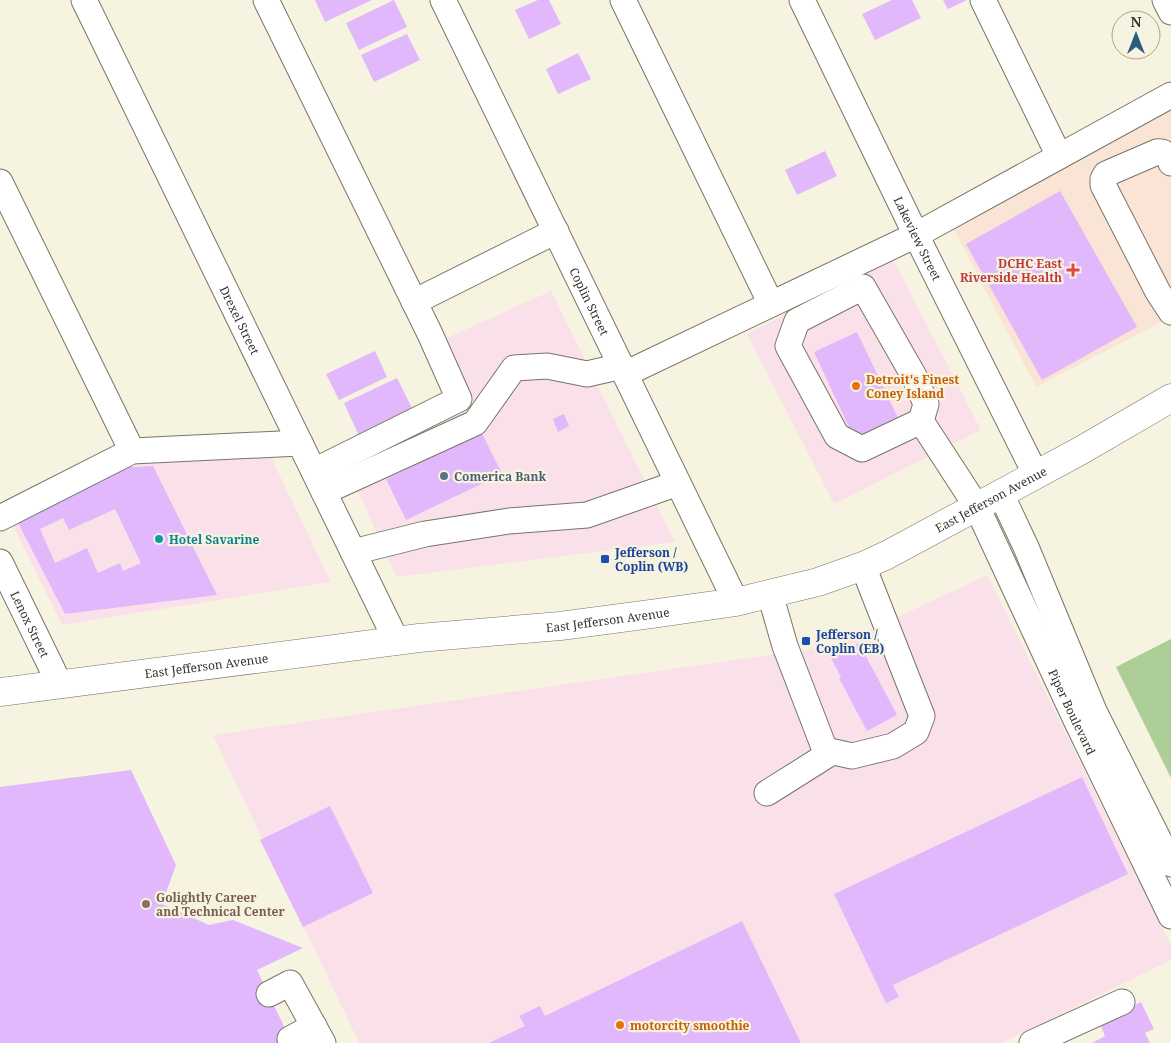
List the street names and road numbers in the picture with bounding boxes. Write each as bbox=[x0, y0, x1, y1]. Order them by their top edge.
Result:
street label: Lakeview Street bbox=[890, 193, 946, 283]
street label: Coplin Street bbox=[566, 264, 613, 338]
street label: Drexel Street bbox=[216, 283, 264, 357]
street label: East Jefferson Avenue bbox=[932, 462, 1050, 536]
street label: Lenox Street bbox=[7, 588, 54, 660]
street label: East Jefferson Avenue bbox=[545, 603, 670, 636]
street label: East Jefferson Avenue bbox=[143, 649, 269, 682]
street label: Piper Boulevard bbox=[1045, 666, 1100, 758]

